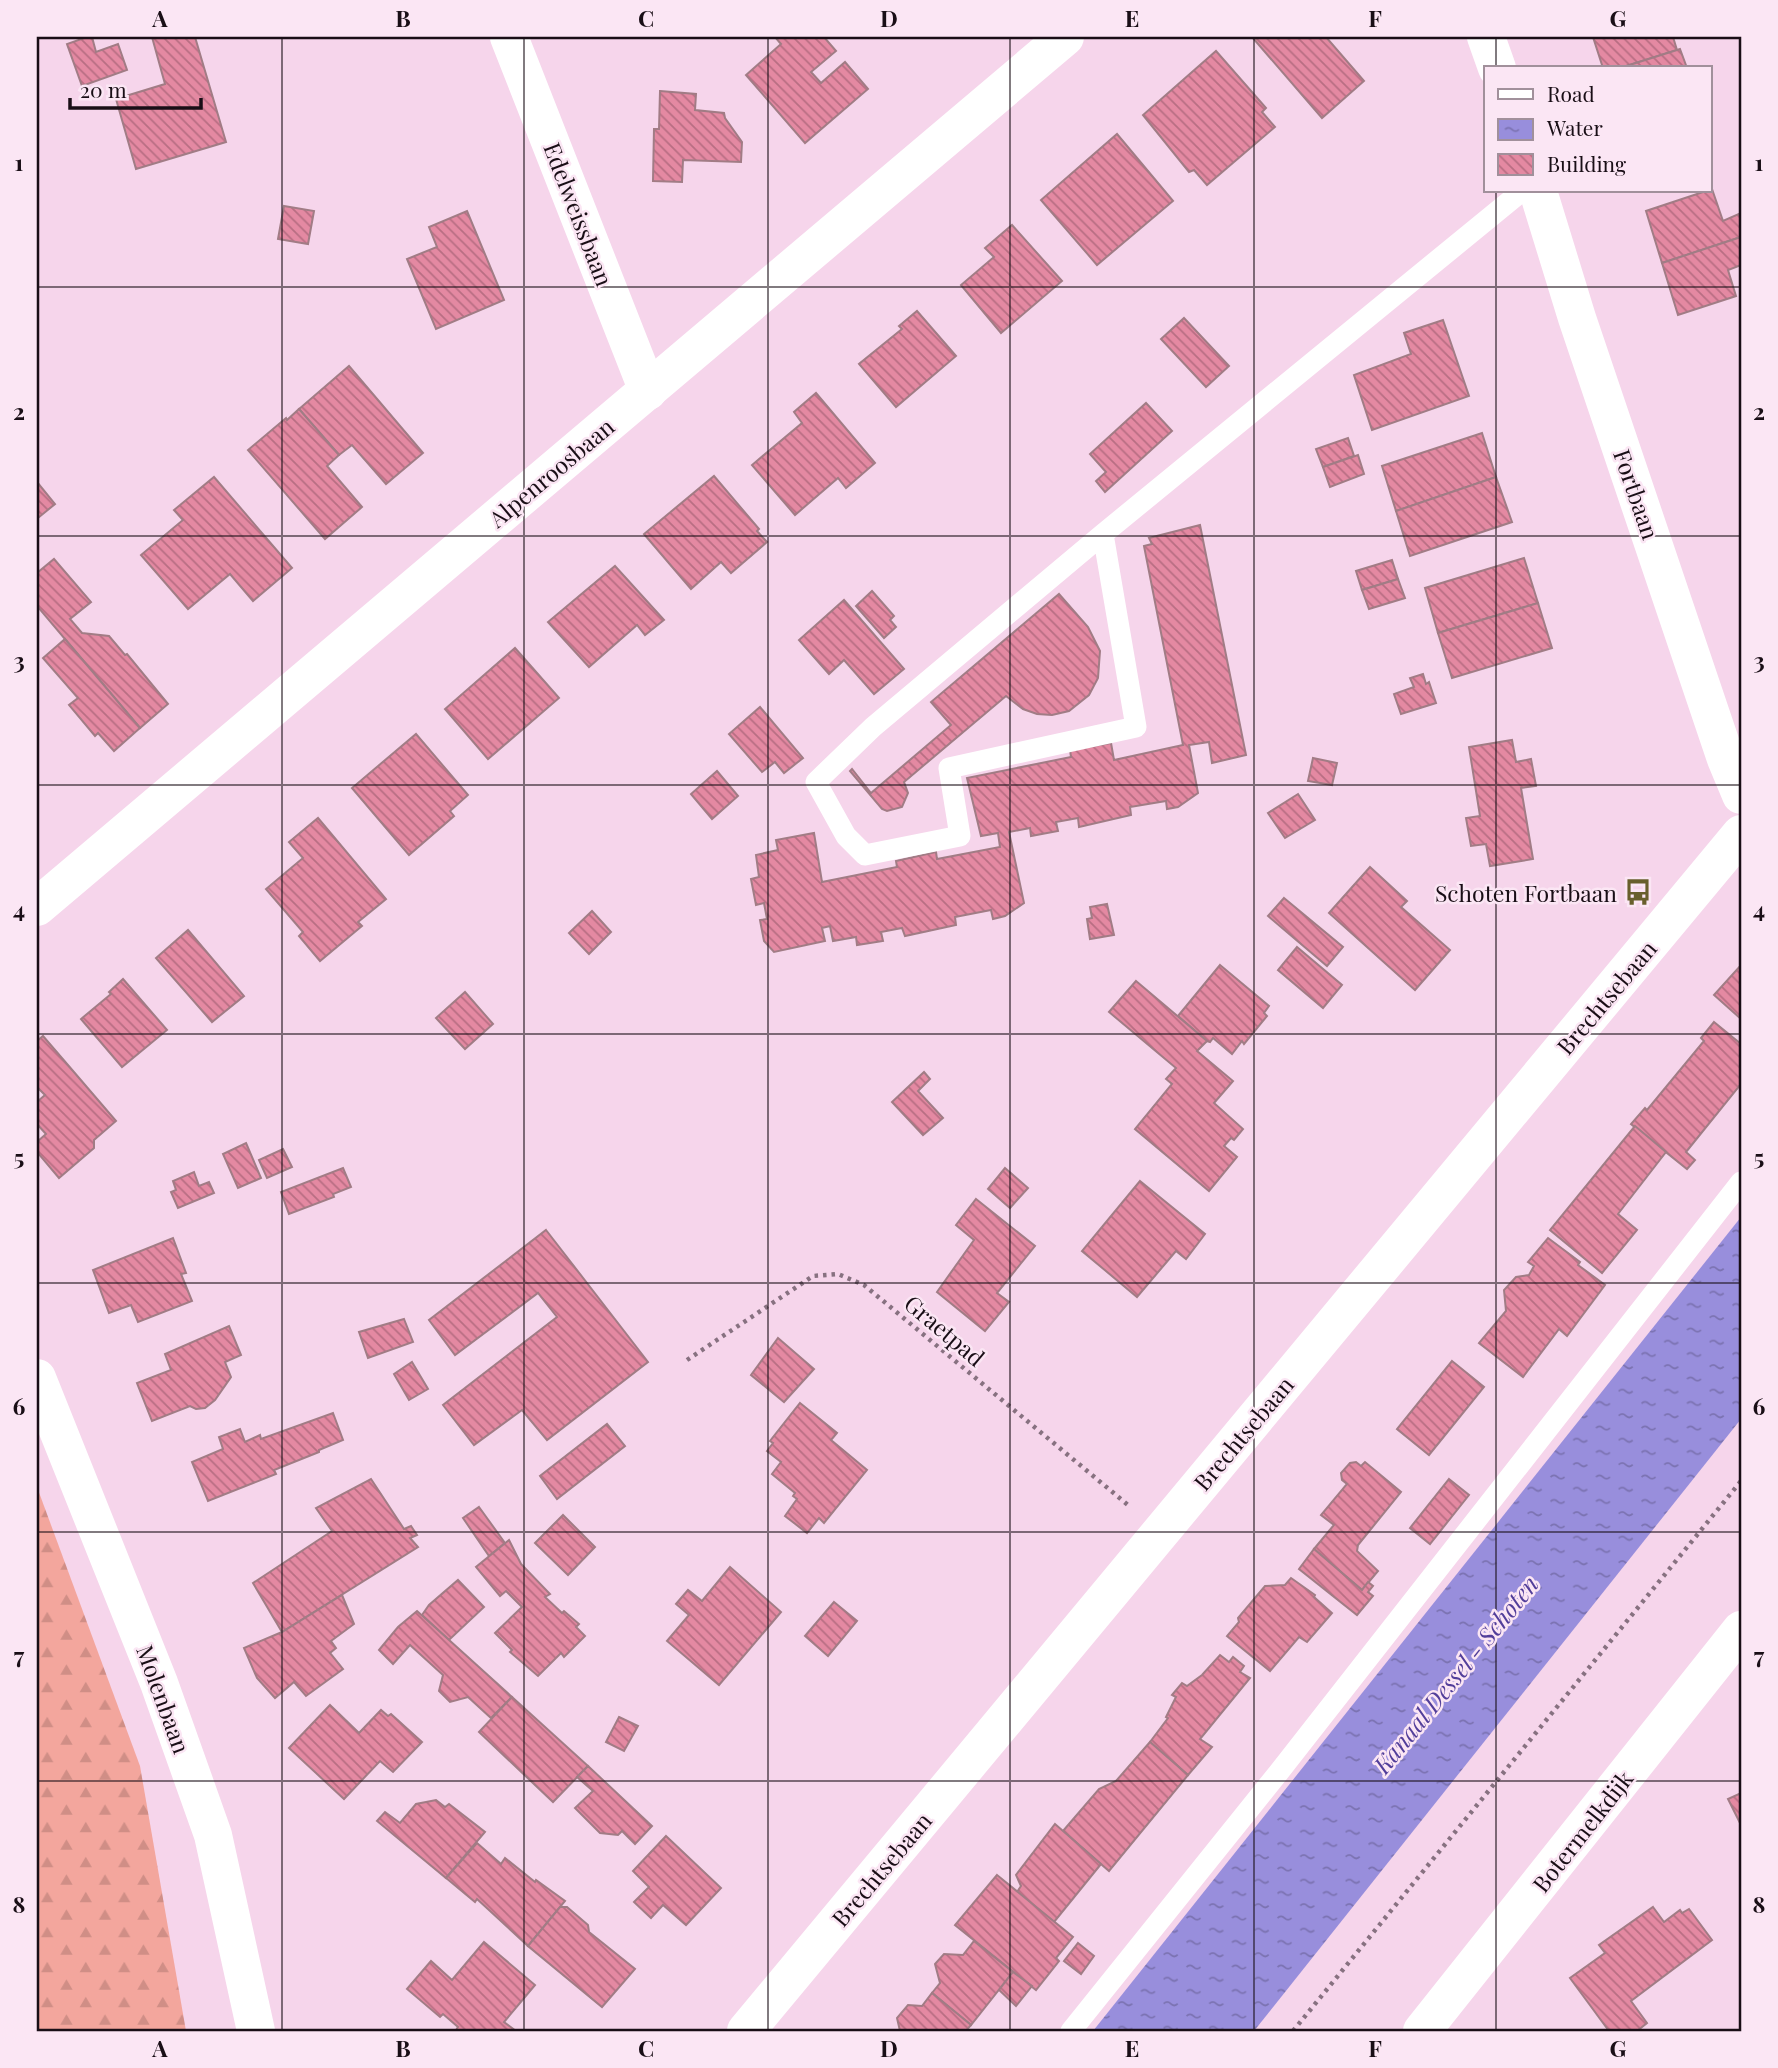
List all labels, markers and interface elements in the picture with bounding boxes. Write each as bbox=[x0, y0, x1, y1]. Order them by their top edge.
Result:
text: A bbox=[151, 2, 168, 33]
text: B bbox=[395, 2, 411, 33]
text: C bbox=[638, 2, 654, 33]
text: D bbox=[880, 2, 898, 33]
text: E bbox=[1125, 2, 1139, 33]
text: F bbox=[1368, 2, 1382, 33]
text: G bbox=[1610, 2, 1627, 33]
scale bar bbox=[70, 66, 201, 110]
legend bbox=[1484, 66, 1712, 192]
text: 20 m bbox=[80, 75, 127, 103]
text: Road bbox=[1547, 79, 1595, 107]
text: Water bbox=[1546, 113, 1603, 141]
street label: Edelweissbaan bbox=[537, 138, 621, 291]
text: 1 bbox=[15, 146, 24, 177]
text: 1 bbox=[1755, 146, 1764, 177]
text: Building bbox=[1547, 149, 1626, 177]
text: 2 bbox=[13, 395, 25, 426]
text: 2 bbox=[1753, 395, 1765, 426]
street label: Alpenroosbaan bbox=[481, 410, 620, 534]
street label: Fortbaan bbox=[1607, 445, 1667, 543]
text: 3 bbox=[13, 644, 25, 675]
text: 3 bbox=[1753, 644, 1765, 675]
place label: Schoten Fortbaan bbox=[1435, 877, 1617, 908]
bus stop icon: Schoten Fortbaan bbox=[1623, 877, 1653, 907]
text: 4 bbox=[13, 893, 25, 924]
text: 4 bbox=[1753, 893, 1765, 924]
street label: Brechtsebaan bbox=[1549, 933, 1663, 1061]
text: 5 bbox=[14, 1141, 24, 1172]
text: 5 bbox=[1754, 1141, 1764, 1172]
street label: Graetpad bbox=[898, 1287, 992, 1373]
street label: Brechtsebaan bbox=[1186, 1369, 1300, 1497]
text: 6 bbox=[13, 1390, 26, 1421]
text: 6 bbox=[1753, 1390, 1766, 1421]
water label: Kanaal Dessel - Schoten bbox=[1365, 1568, 1545, 1780]
text: 7 bbox=[14, 1639, 25, 1670]
text: 7 bbox=[1754, 1639, 1765, 1670]
street label: Molenbaan bbox=[130, 1640, 198, 1758]
street label: Botermelkdijk bbox=[1525, 1763, 1640, 1898]
street label: Brechtsebaan bbox=[824, 1805, 938, 1933]
text: 8 bbox=[13, 1888, 25, 1919]
text: 8 bbox=[1753, 1888, 1765, 1919]
text: A bbox=[151, 2032, 168, 2063]
text: B bbox=[395, 2032, 411, 2063]
text: C bbox=[638, 2032, 654, 2063]
text: D bbox=[880, 2032, 898, 2063]
text: E bbox=[1125, 2032, 1139, 2063]
text: F bbox=[1368, 2032, 1382, 2063]
text: G bbox=[1610, 2032, 1627, 2063]

